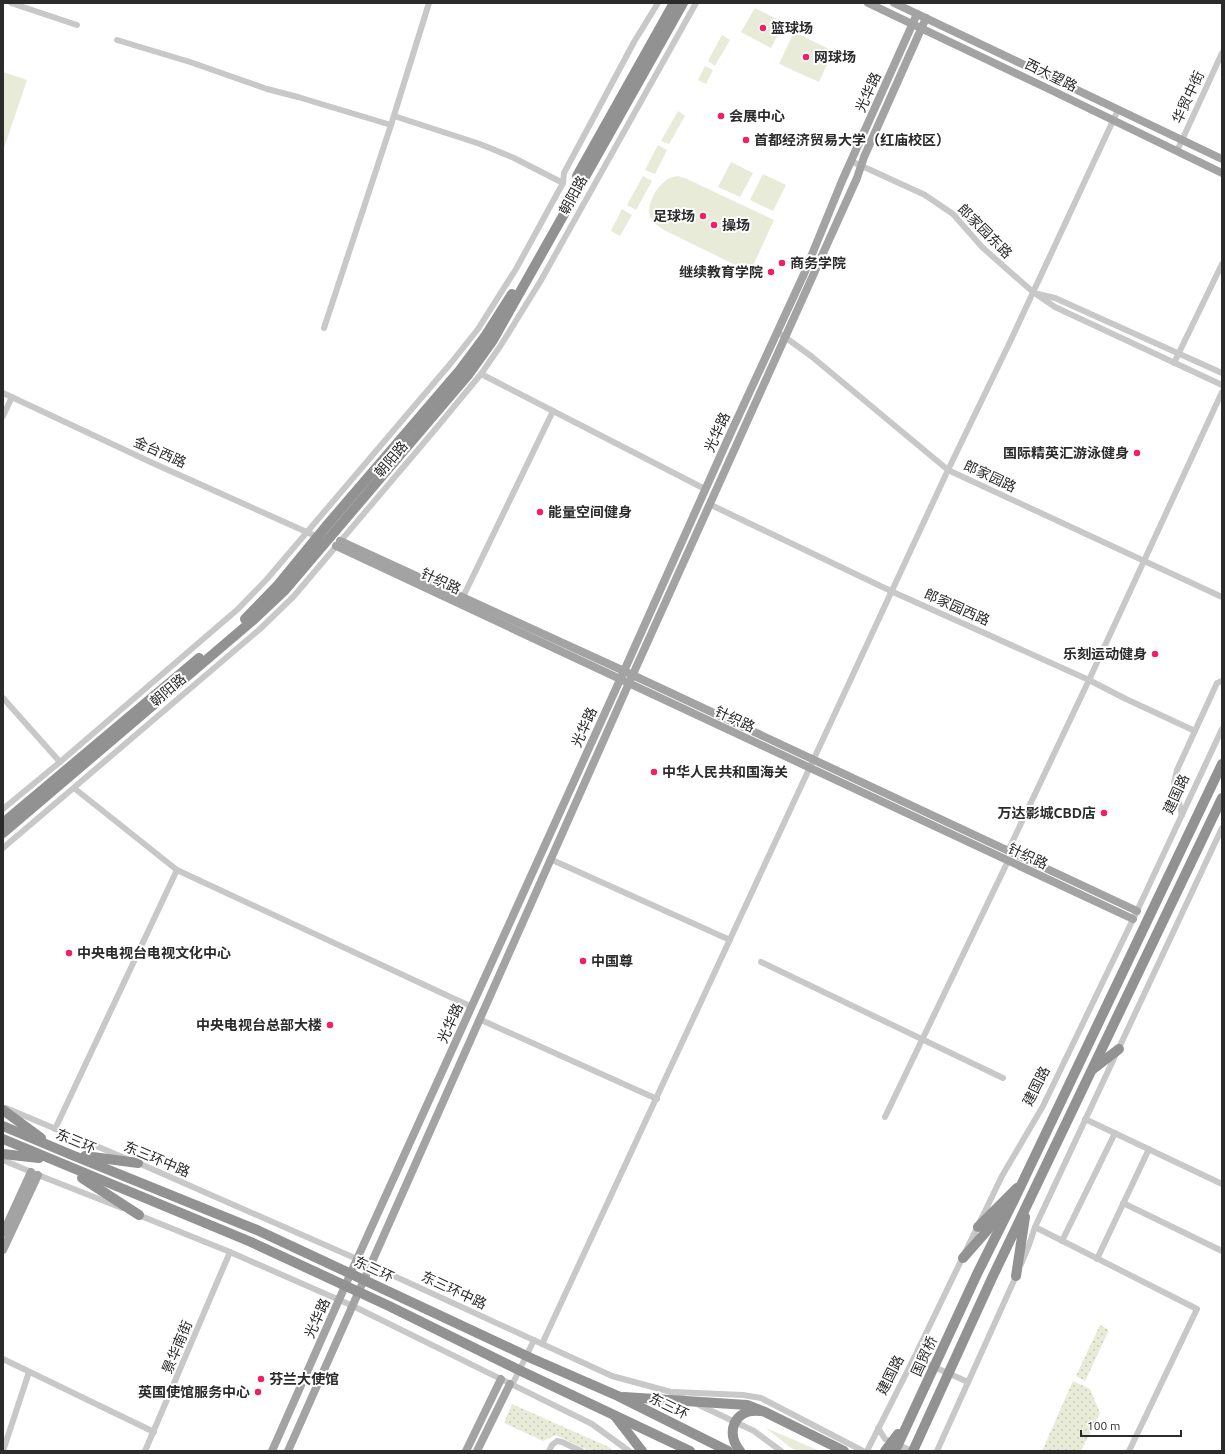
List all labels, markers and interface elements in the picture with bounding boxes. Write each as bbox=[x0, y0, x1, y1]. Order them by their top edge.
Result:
place label: 篮球场 bbox=[771, 20, 813, 36]
marker: 篮球场 bbox=[758, 23, 768, 33]
place label: 网球场 bbox=[814, 49, 856, 65]
marker: 网球场 bbox=[801, 52, 811, 62]
street label: 西大望路 bbox=[1022, 56, 1080, 94]
street label: 华贸中街 bbox=[1169, 68, 1207, 126]
street label: 光华路 bbox=[852, 70, 884, 114]
place label: 会展中心 bbox=[729, 108, 785, 124]
marker: 会展中心 bbox=[716, 111, 726, 121]
place label: 首都经济贸易大学（红庙校区） bbox=[754, 132, 950, 148]
marker: 首都经济贸易大学（红庙校区） bbox=[741, 135, 751, 145]
street label: 朝阳路 bbox=[556, 173, 590, 217]
street label: 郎家园东路 bbox=[955, 201, 1015, 261]
place label: 足球场 bbox=[653, 208, 695, 224]
marker: 足球场 bbox=[698, 211, 708, 221]
place label: 操场 bbox=[722, 217, 750, 233]
marker: 操场 bbox=[709, 220, 719, 230]
place label: 商务学院 bbox=[790, 255, 846, 271]
marker: 商务学院 bbox=[777, 258, 787, 268]
place label: 继续教育学院 bbox=[679, 264, 763, 280]
marker: 继续教育学院 bbox=[766, 267, 776, 277]
street label: 光华路 bbox=[701, 410, 733, 454]
street label: 金台西路 bbox=[131, 433, 189, 471]
street label: 朝阳路 bbox=[371, 438, 411, 480]
place label: 国际精英汇游泳健身 bbox=[1003, 445, 1129, 461]
marker: 国际精英汇游泳健身 bbox=[1132, 448, 1142, 458]
street label: 郎家园路 bbox=[961, 457, 1019, 495]
place label: 能量空间健身 bbox=[548, 504, 632, 520]
marker: 能量空间健身 bbox=[535, 507, 545, 517]
street label: 针织路 bbox=[419, 565, 463, 597]
street label: 郎家园西路 bbox=[922, 585, 992, 629]
place label: 乐刻运动健身 bbox=[1063, 646, 1147, 662]
marker: 乐刻运动健身 bbox=[1150, 649, 1160, 659]
street label: 朝阳路 bbox=[147, 670, 189, 710]
street label: 针织路 bbox=[713, 703, 757, 735]
street label: 光华路 bbox=[568, 705, 600, 749]
place label: 中华人民共和国海关 bbox=[662, 764, 788, 780]
marker: 中华人民共和国海关 bbox=[649, 767, 659, 777]
street label: 建国路 bbox=[1160, 772, 1192, 816]
place label: 万达影城CBD店 bbox=[998, 805, 1096, 821]
marker: 万达影城CBD店 bbox=[1099, 808, 1109, 818]
street label: 针织路 bbox=[1006, 840, 1050, 872]
place label: 中央电视台电视文化中心 bbox=[77, 945, 231, 961]
marker: 中央电视台电视文化中心 bbox=[64, 948, 74, 958]
place label: 中国尊 bbox=[591, 953, 633, 969]
marker: 中国尊 bbox=[578, 956, 588, 966]
street label: 光华路 bbox=[434, 1001, 466, 1045]
place label: 中央电视台总部大楼 bbox=[196, 1017, 322, 1033]
marker: 中央电视台总部大楼 bbox=[325, 1020, 335, 1030]
street label: 建国路 bbox=[1019, 1064, 1053, 1108]
street label: 东三环 bbox=[54, 1125, 98, 1157]
street label: 东三环中路 bbox=[122, 1138, 192, 1180]
street label: 东三环 bbox=[352, 1253, 396, 1285]
street label: 东三环中路 bbox=[419, 1268, 489, 1312]
street label: 光华路 bbox=[301, 1296, 333, 1340]
street label: 景华南街 bbox=[159, 1318, 195, 1376]
street label: 国贸桥 bbox=[908, 1334, 940, 1378]
street label: 建国路 bbox=[873, 1353, 907, 1397]
place label: 芬兰大使馆 bbox=[269, 1371, 339, 1387]
marker: 芬兰大使馆 bbox=[256, 1374, 266, 1384]
place label: 英国使馆服务中心 bbox=[138, 1384, 250, 1400]
marker: 英国使馆服务中心 bbox=[253, 1387, 263, 1397]
street label: 东三环 bbox=[647, 1390, 691, 1422]
scale bar bbox=[1081, 1412, 1181, 1438]
text: 100 m bbox=[1087, 1419, 1120, 1432]

